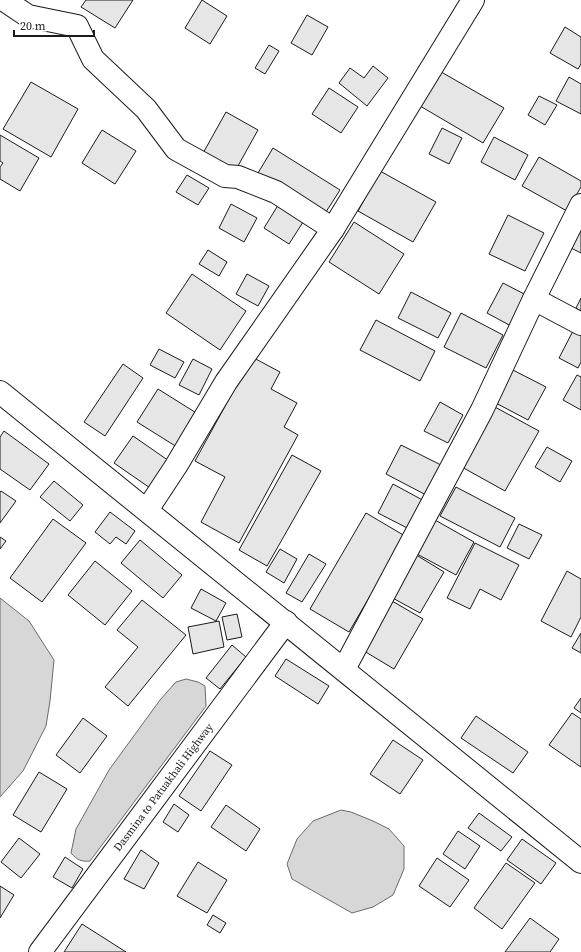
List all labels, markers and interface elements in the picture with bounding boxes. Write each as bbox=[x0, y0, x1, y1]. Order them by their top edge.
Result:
scale bar bbox=[14, 12, 94, 38]
text: 20 m bbox=[20, 18, 46, 34]
street label: Dasmina to Patuakhali Highway bbox=[110, 720, 217, 854]

